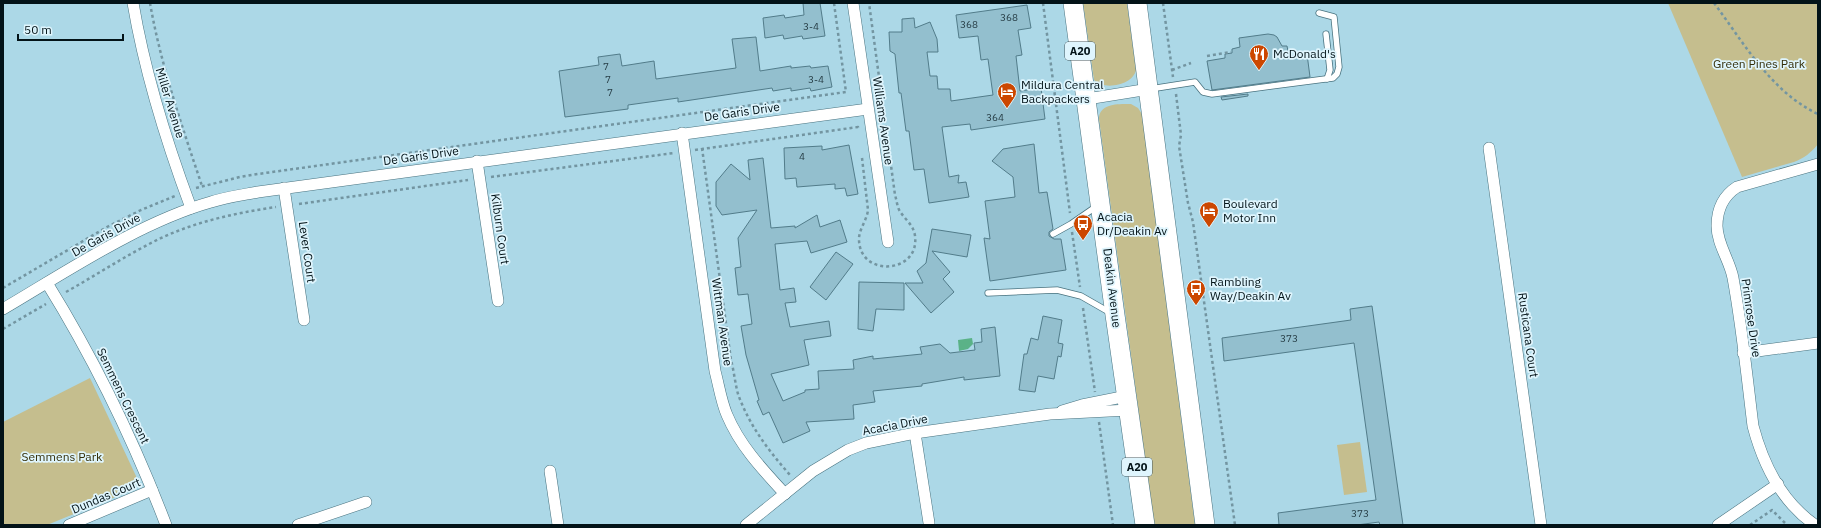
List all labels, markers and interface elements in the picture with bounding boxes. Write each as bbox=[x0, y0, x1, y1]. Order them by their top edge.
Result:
house number: 368 bbox=[1000, 11, 1018, 24]
scale bar bbox=[18, 16, 123, 42]
house number: 368 bbox=[960, 18, 978, 31]
house number: 3-4 bbox=[803, 20, 819, 33]
text: 50 m bbox=[24, 22, 52, 37]
road number: A20 bbox=[1065, 42, 1095, 60]
restaurant icon: McDonald's bbox=[1248, 43, 1270, 71]
place label: McDonald's bbox=[1273, 46, 1336, 61]
park label: Green Pines Park bbox=[1713, 56, 1806, 71]
house number: 7 bbox=[603, 60, 609, 73]
street label: Miller Avenue bbox=[153, 66, 188, 140]
house number: 7 bbox=[605, 73, 611, 86]
house number: 3-4 bbox=[808, 73, 824, 86]
street label: Williams Avenue bbox=[870, 76, 897, 166]
place label: Mildura Central Backpackers bbox=[1021, 77, 1103, 106]
hotel icon: Mildura Central Backpackers bbox=[996, 81, 1018, 109]
house number: 7 bbox=[607, 86, 613, 99]
street label: De Garis Drive bbox=[703, 99, 781, 124]
house number: 364 bbox=[986, 111, 1004, 124]
street label: De Garis Drive bbox=[382, 143, 460, 168]
house number: 4 bbox=[799, 150, 805, 163]
street label: Kilburn Court bbox=[488, 193, 513, 265]
place label: Boulevard Motor Inn bbox=[1223, 196, 1278, 225]
hotel icon: Boulevard Motor Inn bbox=[1198, 200, 1220, 228]
street label: De Garis Drive bbox=[69, 209, 143, 260]
place label: Acacia Dr/Deakin Av bbox=[1097, 209, 1167, 238]
bus stop icon: Acacia Dr/Deakin Av bbox=[1072, 213, 1094, 241]
street label: Lever Court bbox=[296, 220, 319, 284]
street label: Deakin Avenue bbox=[1100, 247, 1125, 329]
place label: Rambling Way/Deakin Av bbox=[1210, 274, 1291, 303]
street label: Wittman Avenue bbox=[709, 277, 736, 367]
bus stop icon: Rambling Way/Deakin Av bbox=[1185, 278, 1207, 306]
street label: Primrose Drive bbox=[1739, 278, 1764, 359]
street label: Rusticana Court bbox=[1515, 291, 1542, 378]
house number: 373 bbox=[1280, 332, 1298, 345]
street label: Semmens Crescent bbox=[94, 346, 153, 446]
street label: Acacia Drive bbox=[861, 411, 929, 438]
park label: Semmens Park bbox=[22, 449, 103, 464]
road number: A20 bbox=[1122, 458, 1152, 476]
street label: Dundas Court bbox=[69, 474, 143, 517]
house number: 373 bbox=[1351, 507, 1369, 520]

